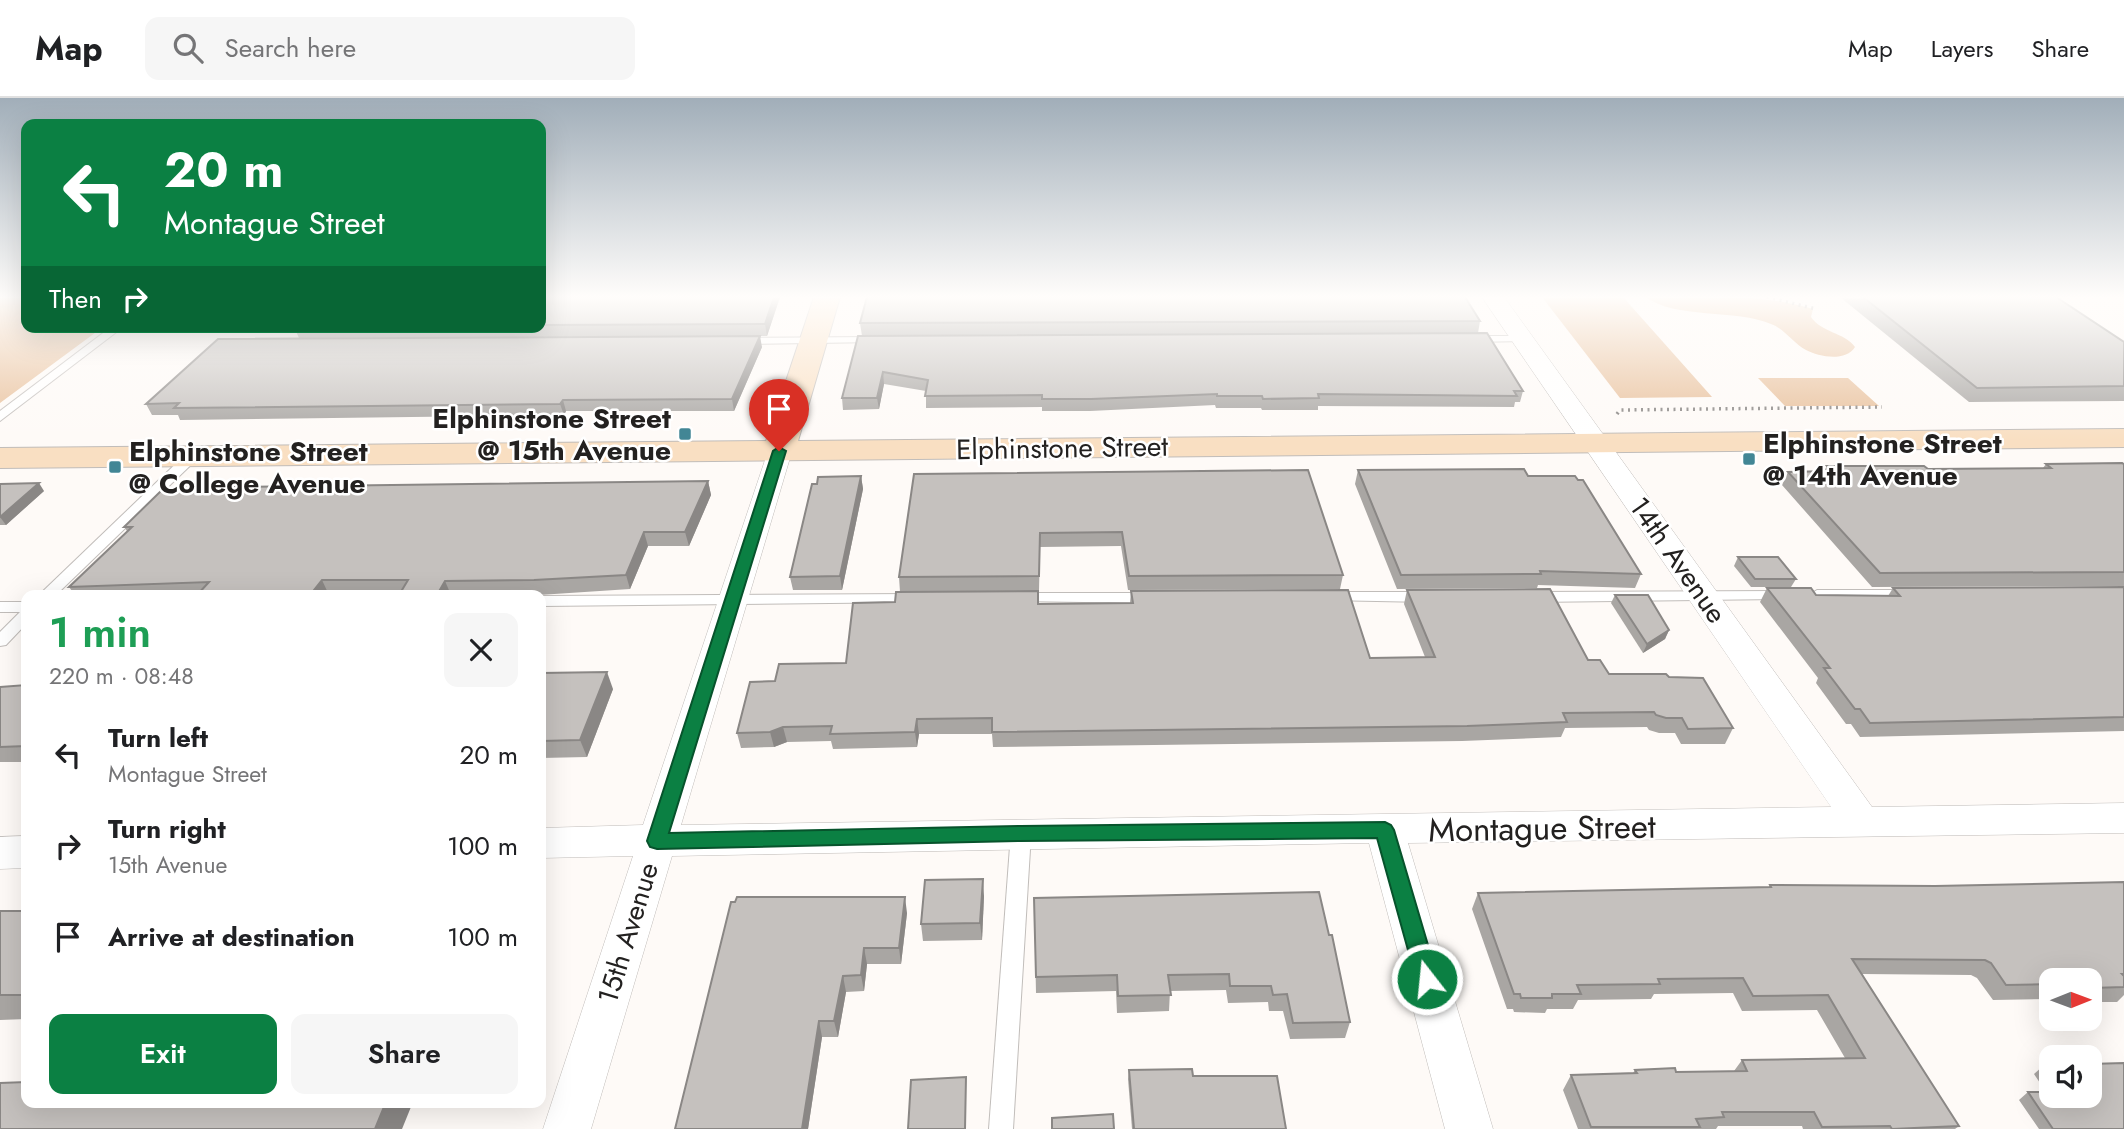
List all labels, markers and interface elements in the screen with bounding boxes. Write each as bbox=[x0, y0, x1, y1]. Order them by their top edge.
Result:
search box bbox=[145, 17, 635, 80]
text: Map bbox=[35, 25, 103, 72]
icon: search bbox=[169, 29, 207, 67]
text: Search here bbox=[225, 29, 356, 67]
text: Map bbox=[1848, 31, 1893, 66]
text: Layers bbox=[1931, 31, 1993, 66]
text: Share bbox=[2031, 31, 2089, 66]
text: 20 m bbox=[164, 135, 283, 205]
icon: left bbox=[49, 147, 140, 238]
text: Montague Street bbox=[164, 200, 385, 246]
text: Then bbox=[49, 280, 102, 318]
icon: right bbox=[116, 280, 154, 318]
pin bbox=[749, 379, 809, 451]
icon: arrive bbox=[760, 390, 798, 428]
place label: Elphinstone Street @ 15th Avenue bbox=[432, 398, 671, 471]
place label: Elphinstone Street @ 14th Avenue bbox=[1763, 423, 2002, 496]
marker: Elphinstone Street @ 15th Avenue bbox=[677, 426, 693, 442]
street label: Elphinstone Street bbox=[956, 426, 1169, 470]
place label: Elphinstone Street @ College Avenue bbox=[129, 431, 368, 504]
marker: Elphinstone Street @ 14th Avenue bbox=[1741, 451, 1757, 467]
marker: Elphinstone Street @ College Avenue bbox=[107, 459, 123, 475]
street label: 14th Avenue bbox=[1619, 488, 1737, 632]
text: 1 min bbox=[49, 602, 151, 663]
button: close bbox=[444, 613, 518, 687]
text: 220 m · 08:48 bbox=[49, 659, 194, 693]
text: Turn left bbox=[108, 719, 208, 757]
icon: left bbox=[49, 736, 87, 774]
text: 20 m bbox=[460, 736, 518, 774]
text: Montague Street bbox=[108, 757, 267, 791]
street label: Montague Street bbox=[1428, 803, 1656, 853]
text: Turn right bbox=[108, 810, 226, 848]
icon: right bbox=[49, 827, 87, 865]
text: 100 m bbox=[447, 827, 518, 865]
text: 15th Avenue bbox=[108, 848, 227, 882]
street label: 15th Avenue bbox=[587, 857, 669, 1009]
icon: arrive bbox=[49, 918, 87, 956]
text: Arrive at destination bbox=[108, 918, 355, 956]
text: 100 m bbox=[447, 918, 518, 956]
position arrow bbox=[1390, 942, 1464, 1016]
north arrow bbox=[2039, 968, 2102, 1031]
map controls bbox=[2039, 968, 2102, 1108]
button: Exit bbox=[49, 1014, 277, 1094]
button: Share bbox=[291, 1014, 518, 1094]
button: sound bbox=[2039, 1045, 2102, 1108]

